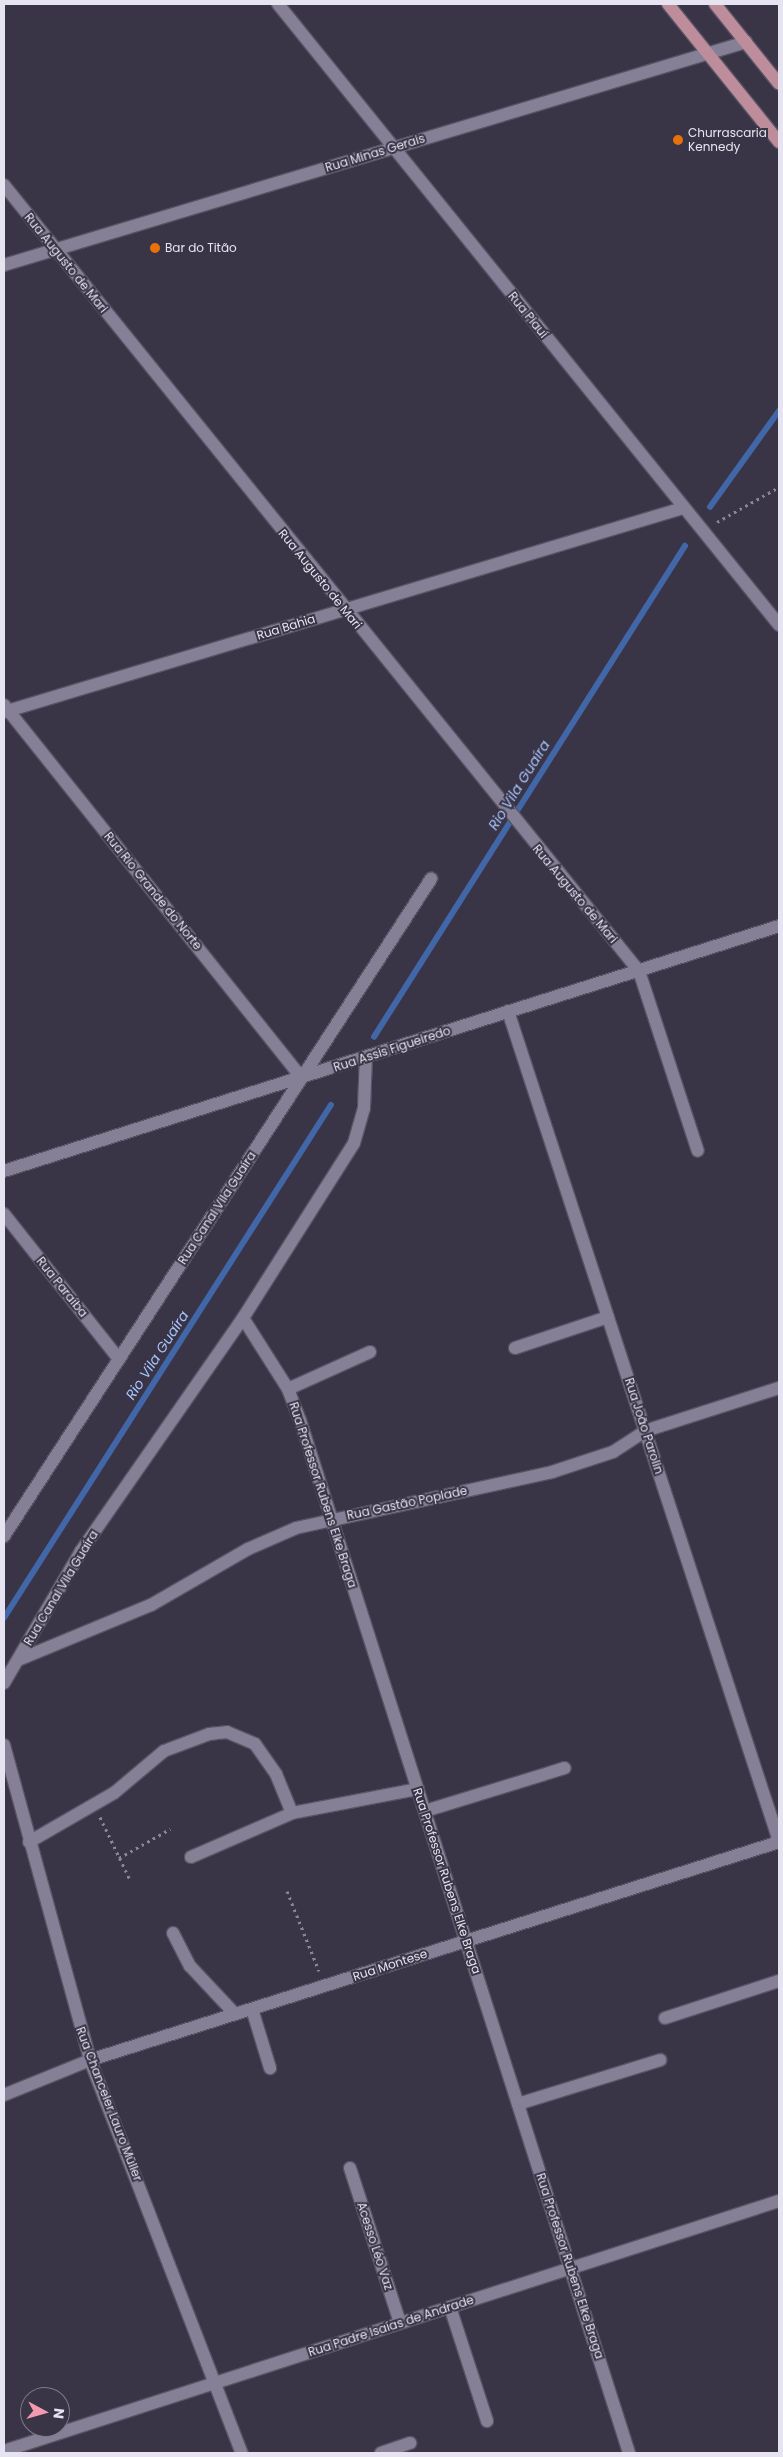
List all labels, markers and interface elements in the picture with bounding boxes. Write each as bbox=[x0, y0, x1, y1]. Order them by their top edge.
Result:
place label: Churrascaria Kennedy bbox=[688, 126, 767, 154]
street label: Rua Minas Gerais bbox=[323, 131, 427, 175]
marker: Churrascaria Kennedy bbox=[672, 134, 684, 146]
street label: Rua Augusto de Mari bbox=[21, 210, 111, 316]
place label: Bar do Titão bbox=[165, 241, 237, 255]
marker: Bar do Titão bbox=[149, 242, 161, 254]
street label: Rua Piauí bbox=[505, 289, 551, 341]
street label: Rua Augusto de Mari bbox=[275, 526, 365, 632]
street label: Rua Bahia bbox=[255, 611, 317, 643]
water label: Rio Vila Guaíra bbox=[485, 737, 553, 833]
street label: Rua Rio Grande do Norte bbox=[101, 829, 205, 953]
street label: Rua Augusto de Mari bbox=[530, 842, 620, 946]
street label: Rua Assis Figueiredo bbox=[332, 1023, 452, 1075]
street label: Rua Canal Vila Guaíra bbox=[175, 1149, 259, 1267]
street label: Rua Paraíba bbox=[33, 1254, 91, 1320]
water label: Rio Vila Guaíra bbox=[122, 1307, 192, 1403]
street label: Rua João Parolin bbox=[622, 1376, 666, 1476]
street label: Rua Professor Rubens Elke Braga bbox=[286, 1400, 360, 1590]
street label: Rua Gastão Poplade bbox=[345, 1483, 469, 1523]
street label: Rua Canal Vila Guaíra bbox=[21, 1528, 101, 1648]
street label: Rua Professor Rubens Elke Braga bbox=[410, 1786, 484, 1976]
street label: Rua Montese bbox=[351, 1946, 429, 1984]
street label: Rua Chanceler Lauro Müller bbox=[73, 2025, 145, 2183]
street label: Rua Professor Rubens Elke Braga bbox=[533, 2171, 607, 2361]
street label: Acesso Léo Vaz bbox=[354, 2200, 396, 2292]
street label: Rua Padre Isaías de Andrade bbox=[306, 2292, 476, 2360]
north arrow bbox=[20, 2387, 70, 2437]
text: N bbox=[48, 2407, 69, 2420]

